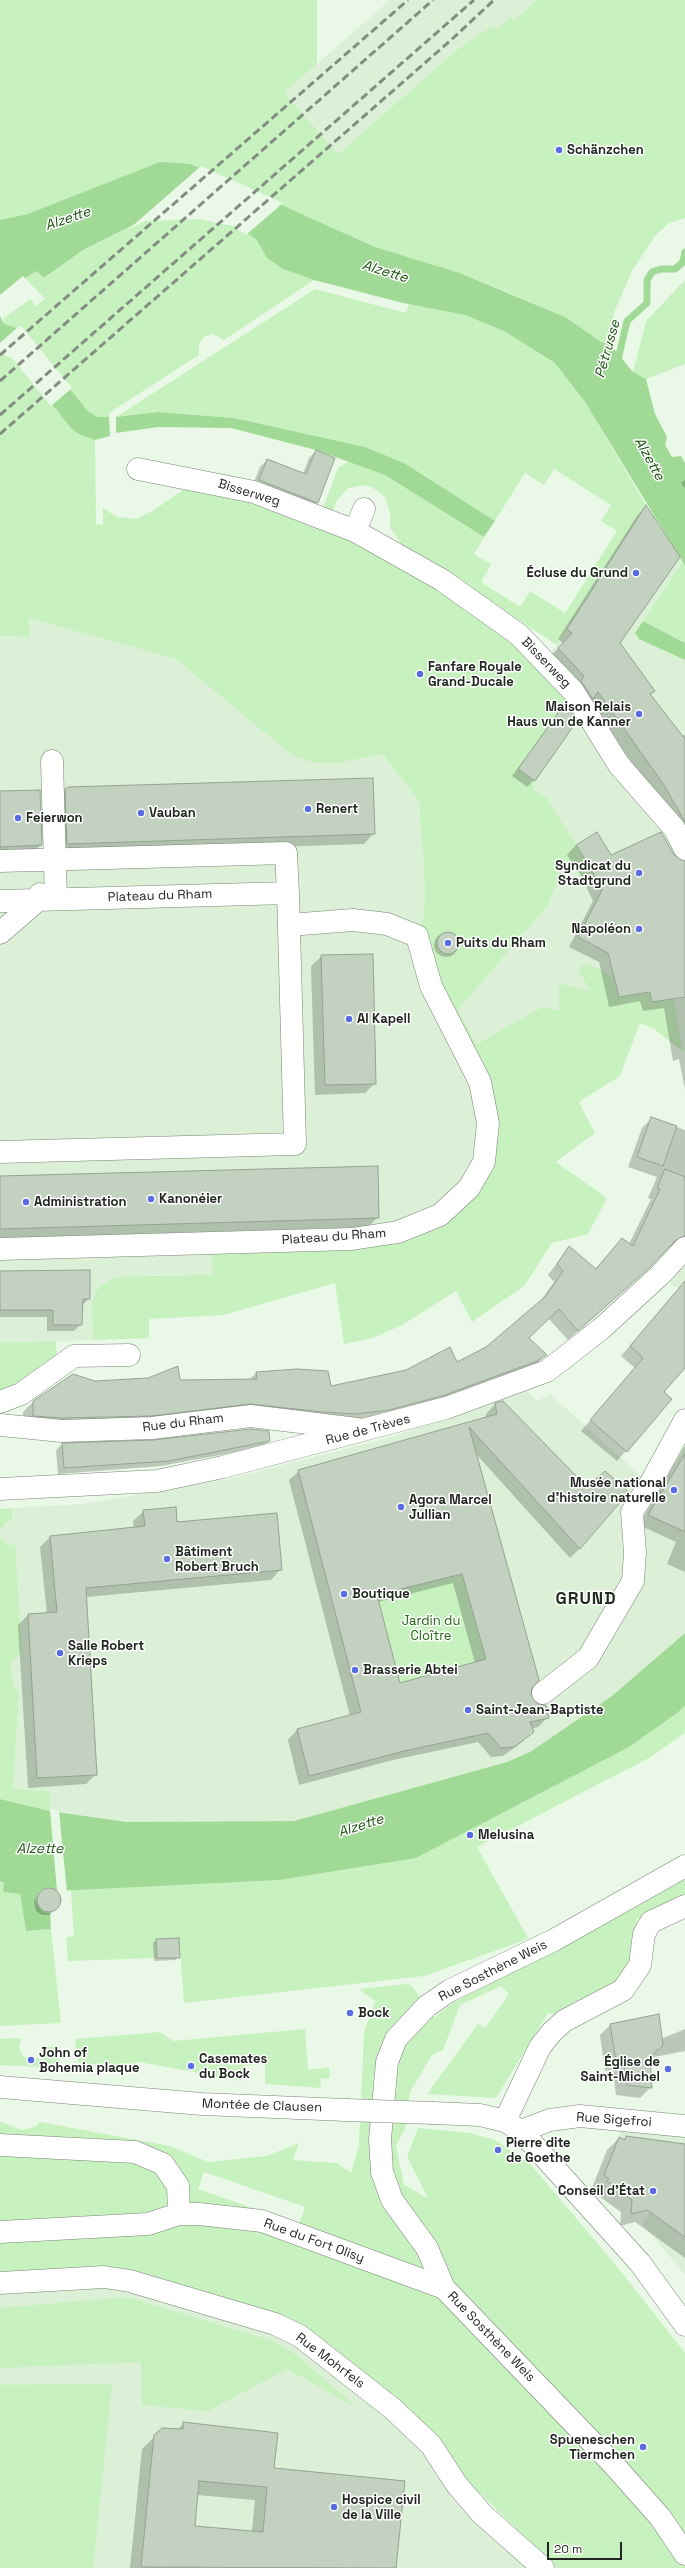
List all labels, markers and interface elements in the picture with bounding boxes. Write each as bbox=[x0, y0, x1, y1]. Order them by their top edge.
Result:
place label: Schänzchen bbox=[567, 142, 644, 158]
marker: Schänzchen bbox=[554, 145, 564, 155]
water label: Alzette bbox=[43, 203, 93, 235]
water label: Alzette bbox=[360, 257, 410, 287]
water label: Pétrusse bbox=[592, 318, 624, 380]
water label: Alzette bbox=[630, 434, 668, 484]
street label: Bisserweg bbox=[216, 476, 282, 510]
place label: Écluse du Grund bbox=[526, 565, 628, 581]
marker: Écluse du Grund bbox=[631, 568, 641, 578]
street label: Bisserweg bbox=[518, 634, 574, 692]
place label: Fanfare Royale Grand-Ducale bbox=[428, 659, 522, 690]
marker: Fanfare Royale Grand-Ducale bbox=[415, 669, 425, 679]
place label: Maison Relais Haus vun de Kanner bbox=[507, 699, 631, 730]
marker: Maison Relais Haus vun de Kanner bbox=[634, 709, 644, 719]
place label: Renert bbox=[316, 801, 358, 817]
marker: Renert bbox=[303, 804, 313, 814]
place label: Vauban bbox=[149, 805, 196, 821]
marker: Vauban bbox=[136, 808, 146, 818]
place label: Feierwon bbox=[26, 810, 83, 826]
marker: Feierwon bbox=[13, 813, 23, 823]
place label: Syndicat du Stadtgrund bbox=[555, 858, 631, 889]
marker: Syndicat du Stadtgrund bbox=[634, 868, 644, 878]
street label: Plateau du Rham bbox=[107, 886, 213, 906]
place label: Napoléon bbox=[572, 921, 631, 937]
marker: Napoléon bbox=[634, 924, 644, 934]
place label: Puits du Rham bbox=[456, 935, 546, 951]
marker: Puits du Rham bbox=[443, 938, 453, 948]
place label: Al Kapell bbox=[357, 1011, 410, 1027]
marker: Al Kapell bbox=[344, 1014, 354, 1024]
place label: Kanonéier bbox=[159, 1191, 222, 1207]
place label: Administration bbox=[34, 1194, 127, 1210]
marker: Kanonéier bbox=[146, 1194, 156, 1204]
marker: Administration bbox=[21, 1197, 31, 1207]
street label: Plateau du Rham bbox=[281, 1226, 387, 1248]
street label: Rue du Rham bbox=[142, 1410, 224, 1436]
street label: Rue de Trèves bbox=[324, 1411, 412, 1449]
place label: Musée national d'histoire naturelle bbox=[547, 1475, 666, 1506]
marker: Musée national d'histoire naturelle bbox=[669, 1485, 679, 1495]
place label: Agora Marcel Jullian bbox=[409, 1492, 492, 1523]
marker: Agora Marcel Jullian bbox=[396, 1502, 406, 1512]
place label: Bâtiment Robert Bruch bbox=[175, 1544, 259, 1575]
marker: Bâtiment Robert Bruch bbox=[162, 1554, 172, 1564]
place label: Boutique bbox=[352, 1586, 410, 1602]
marker: Boutique bbox=[339, 1589, 349, 1599]
district label: GRUND bbox=[555, 1589, 617, 1609]
park label: Jardin du Cloître bbox=[402, 1613, 460, 1644]
place label: Salle Robert Krieps bbox=[68, 1638, 144, 1669]
marker: Salle Robert Krieps bbox=[55, 1648, 65, 1658]
place label: Brasserie Abtei bbox=[363, 1662, 458, 1678]
marker: Brasserie Abtei bbox=[350, 1665, 360, 1675]
place label: Saint-Jean-Baptiste bbox=[476, 1702, 604, 1718]
marker: Saint-Jean-Baptiste bbox=[463, 1705, 473, 1715]
water label: Alzette bbox=[336, 1811, 386, 1841]
place label: Melusina bbox=[478, 1827, 534, 1843]
marker: Melusina bbox=[465, 1830, 475, 1840]
water label: Alzette bbox=[17, 1841, 63, 1857]
street label: Rue Sosthène Weis bbox=[436, 1937, 550, 2005]
place label: Bock bbox=[358, 2005, 390, 2021]
marker: Bock bbox=[345, 2008, 355, 2018]
place label: John of Bohemia plaque bbox=[39, 2045, 139, 2076]
place label: Casemates du Bock bbox=[199, 2051, 267, 2082]
place label: Église de Saint-Michel bbox=[581, 2054, 660, 2085]
marker: John of Bohemia plaque bbox=[26, 2055, 36, 2065]
marker: Casemates du Bock bbox=[186, 2061, 196, 2071]
marker: Église de Saint-Michel bbox=[663, 2064, 673, 2074]
street label: Montée de Clausen bbox=[202, 2096, 322, 2116]
street label: Rue Sigefroi bbox=[576, 2110, 652, 2130]
place label: Pierre dite de Goethe bbox=[506, 2135, 571, 2166]
marker: Pierre dite de Goethe bbox=[493, 2145, 503, 2155]
place label: Conseil d'État bbox=[558, 2183, 645, 2199]
marker: Conseil d'État bbox=[648, 2186, 658, 2196]
street label: Rue du Fort Olisy bbox=[262, 2216, 366, 2266]
street label: Rue Sosthène Weis bbox=[444, 2289, 538, 2385]
street label: Rue Mohrfels bbox=[292, 2330, 368, 2392]
place label: Spueneschen Tiermchen bbox=[550, 2432, 635, 2463]
marker: Spueneschen Tiermchen bbox=[638, 2442, 648, 2452]
place label: Hospice civil de la Ville bbox=[342, 2492, 421, 2523]
marker: Hospice civil de la Ville bbox=[329, 2502, 339, 2512]
scale bar bbox=[549, 2534, 624, 2560]
text: 20 m bbox=[554, 2541, 582, 2557]

